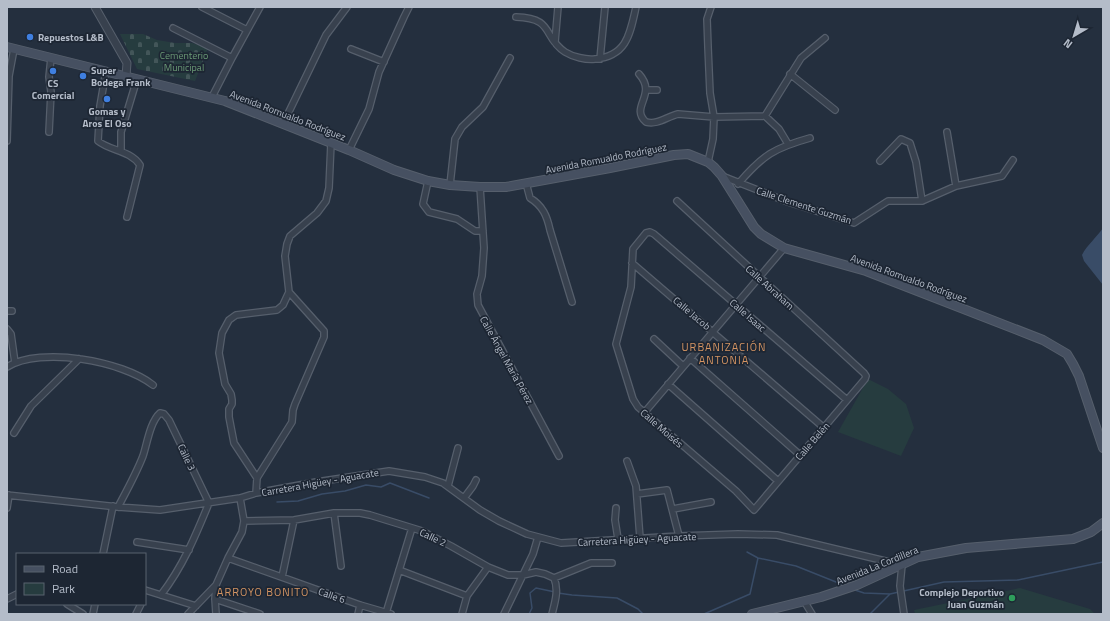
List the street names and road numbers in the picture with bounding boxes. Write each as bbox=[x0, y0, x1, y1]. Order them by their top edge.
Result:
street label: Avenida Romualdo Rodríguez bbox=[228, 86, 348, 145]
street label: Avenida Romualdo Rodríguez bbox=[544, 139, 668, 178]
street label: Calle Clemente Guzmán bbox=[754, 183, 853, 228]
street label: Avenida Romualdo Rodríguez bbox=[848, 250, 970, 307]
street label: Calle Abraham bbox=[742, 261, 797, 313]
street label: Calle Jacob bbox=[670, 293, 714, 334]
street label: Calle Isaac bbox=[726, 295, 769, 335]
street label: Calle Ángel María Pérez bbox=[476, 314, 537, 407]
street label: Calle Moisés bbox=[637, 405, 687, 451]
street label: Calle Belén bbox=[792, 419, 833, 464]
street label: Calle 3 bbox=[174, 441, 199, 473]
street label: Carretera Higüey - Aguacate bbox=[260, 465, 380, 500]
street label: Calle 2 bbox=[417, 525, 449, 550]
street label: Carretera Higüey - Aguacate bbox=[577, 529, 697, 550]
street label: Avenida La Cordillera bbox=[834, 542, 920, 589]
street label: Calle 6 bbox=[316, 584, 348, 607]

